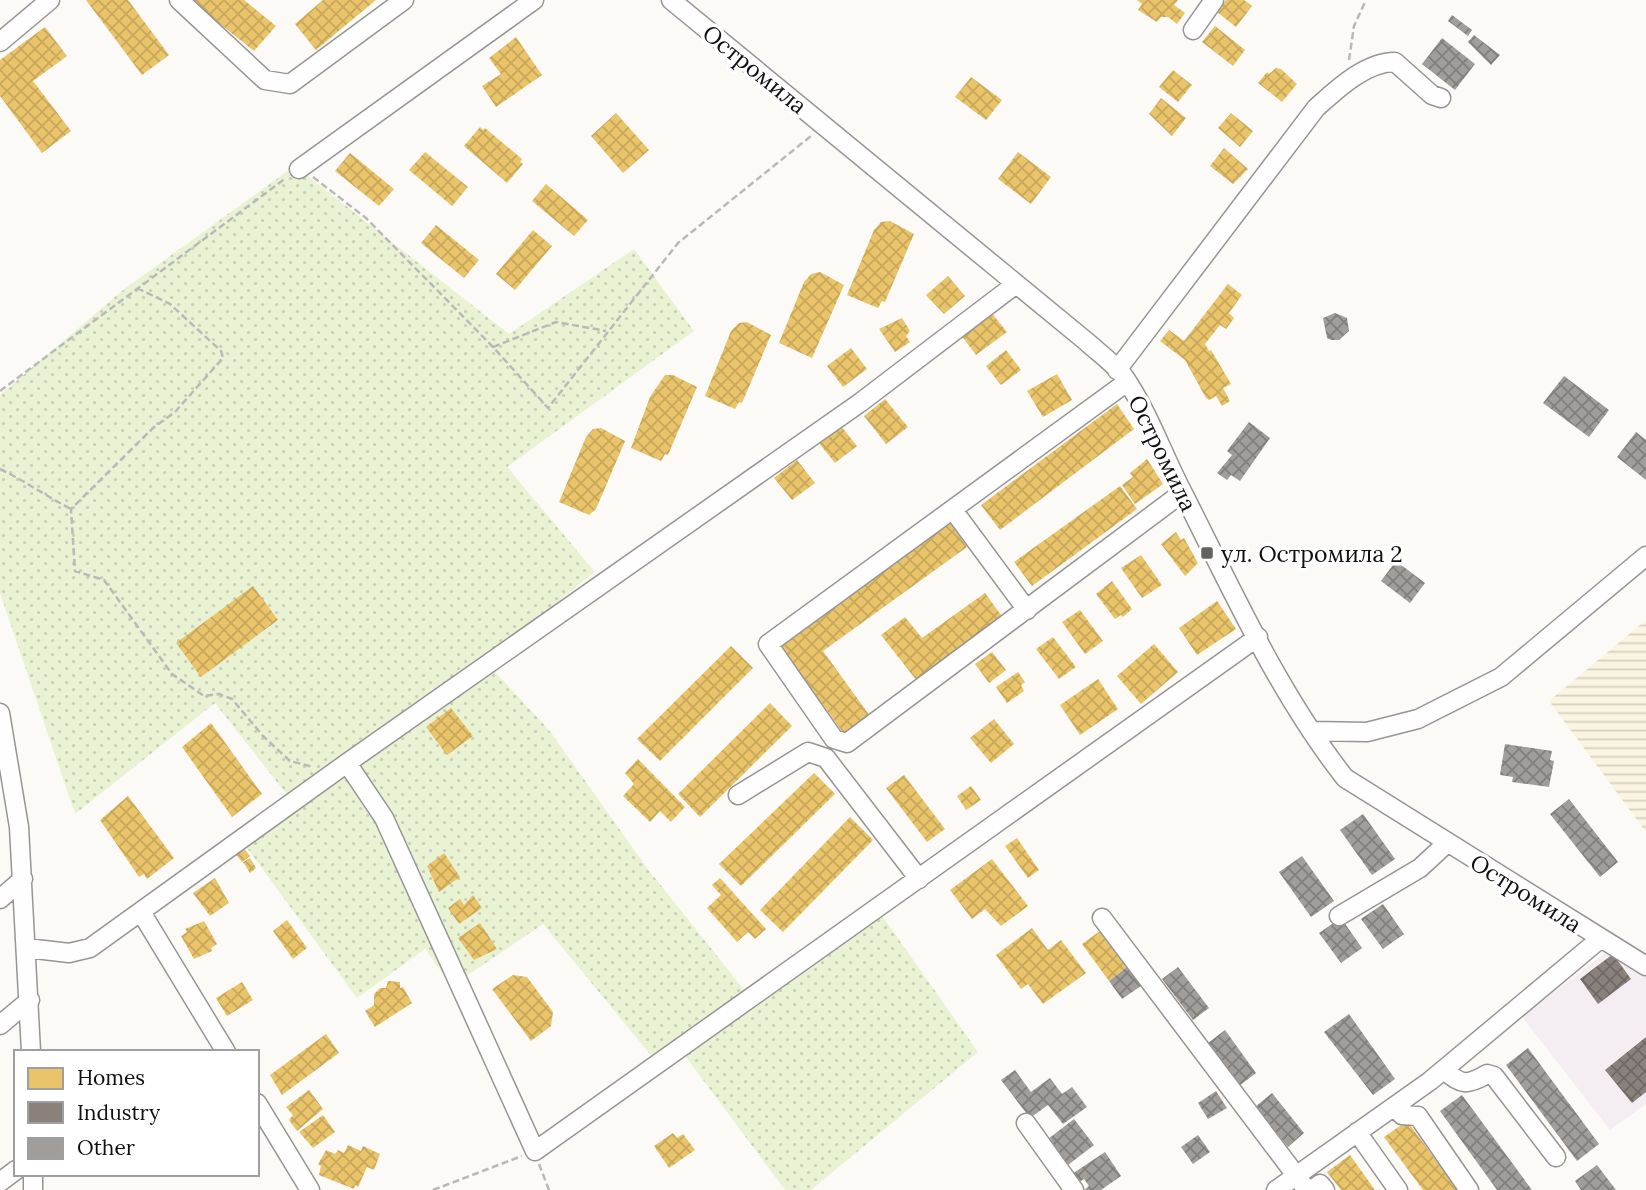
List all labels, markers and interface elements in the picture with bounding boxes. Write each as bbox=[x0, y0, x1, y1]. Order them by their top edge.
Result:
street label: Остромила bbox=[697, 18, 813, 120]
street label: Остромила bbox=[1122, 390, 1204, 516]
place label: ул. Остромила 2 bbox=[1221, 539, 1403, 568]
marker: ул. Остромила 2 bbox=[1199, 545, 1215, 561]
street label: Остромила bbox=[1465, 847, 1587, 939]
legend bbox=[14, 1050, 259, 1176]
text: Homes bbox=[77, 1064, 145, 1091]
text: Industry bbox=[77, 1099, 160, 1126]
text: Other bbox=[77, 1134, 135, 1161]

